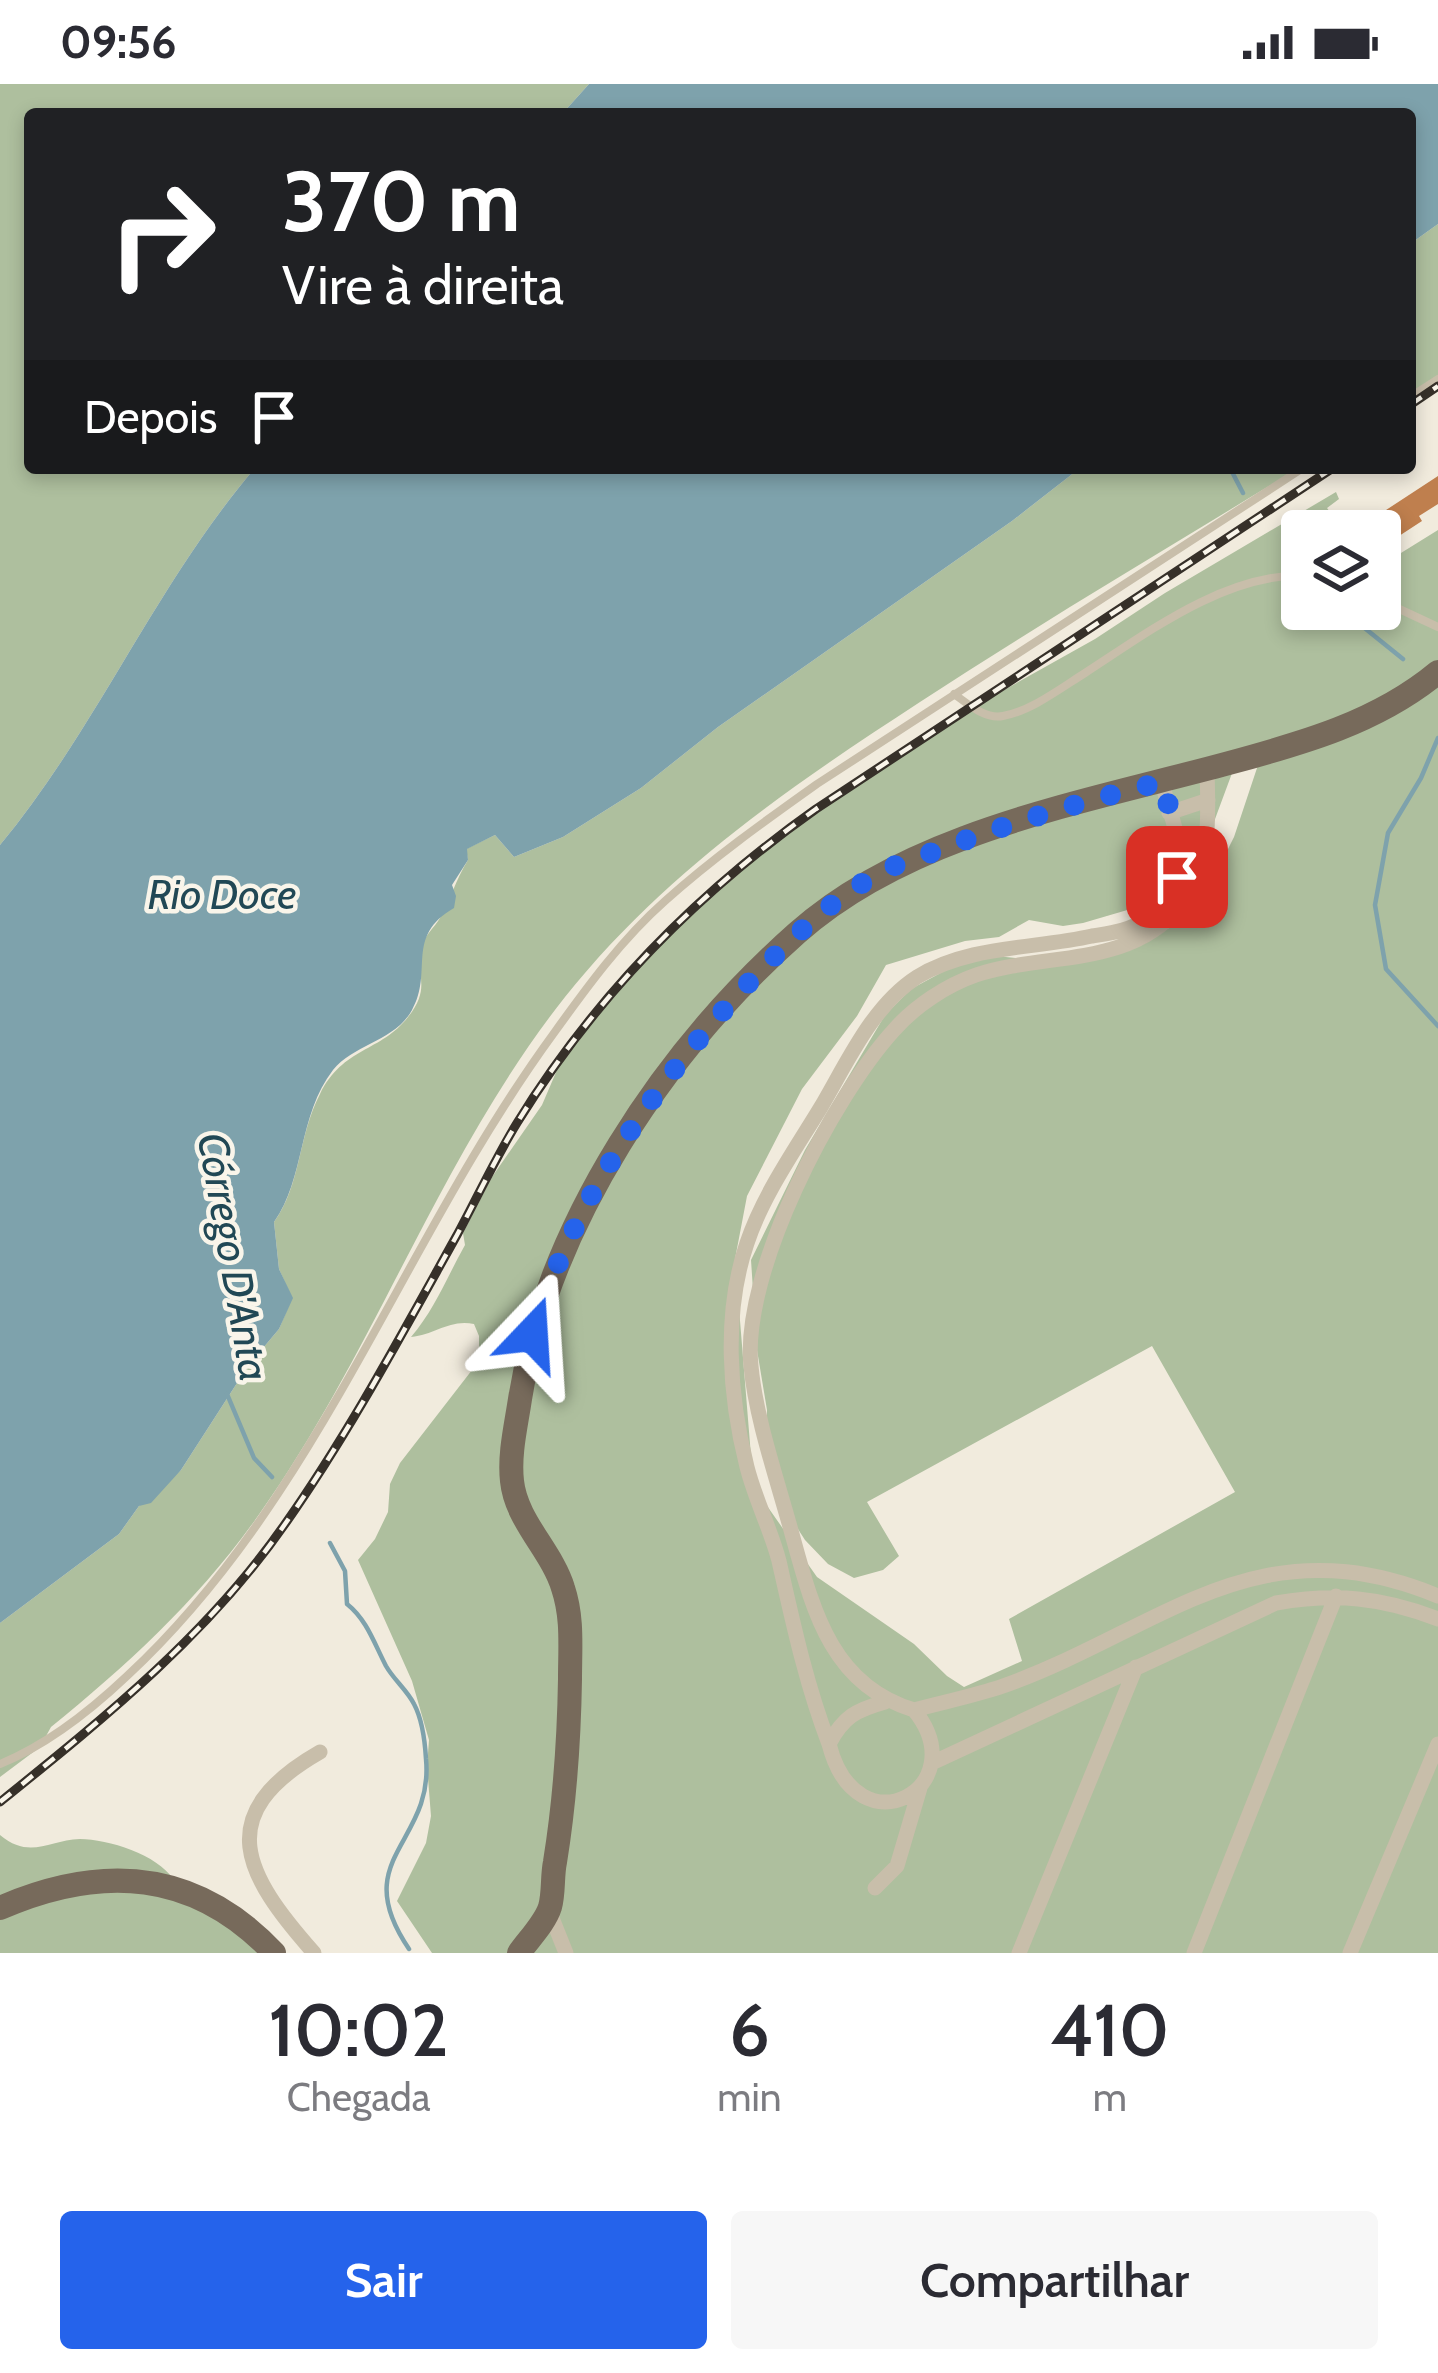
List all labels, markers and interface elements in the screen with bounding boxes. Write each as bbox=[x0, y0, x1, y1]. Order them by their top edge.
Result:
text: 09:56 bbox=[60, 15, 177, 69]
text: 370 m bbox=[282, 150, 521, 252]
icon: right bbox=[84, 156, 240, 312]
text: Vire à direita bbox=[282, 252, 564, 318]
icon: arrive bbox=[241, 384, 307, 450]
text: Depois bbox=[84, 390, 217, 444]
map controls bbox=[1281, 510, 1401, 630]
button: layers bbox=[1281, 510, 1401, 630]
pin bbox=[1126, 826, 1228, 928]
icon: arrive bbox=[1144, 844, 1210, 910]
water label: Rio Doce bbox=[148, 868, 296, 920]
water label: Córrego D'Anta bbox=[187, 1129, 281, 1385]
position arrow bbox=[469, 1271, 595, 1397]
text: 10:02 bbox=[269, 1987, 449, 2074]
text: 6 bbox=[729, 1987, 770, 2074]
text: 410 bbox=[1050, 1987, 1169, 2074]
text: Chegada bbox=[287, 2073, 430, 2121]
text: min bbox=[717, 2073, 782, 2121]
text: m bbox=[1093, 2073, 1127, 2121]
button: Sair bbox=[60, 2211, 707, 2349]
button: Compartilhar bbox=[731, 2211, 1378, 2349]

